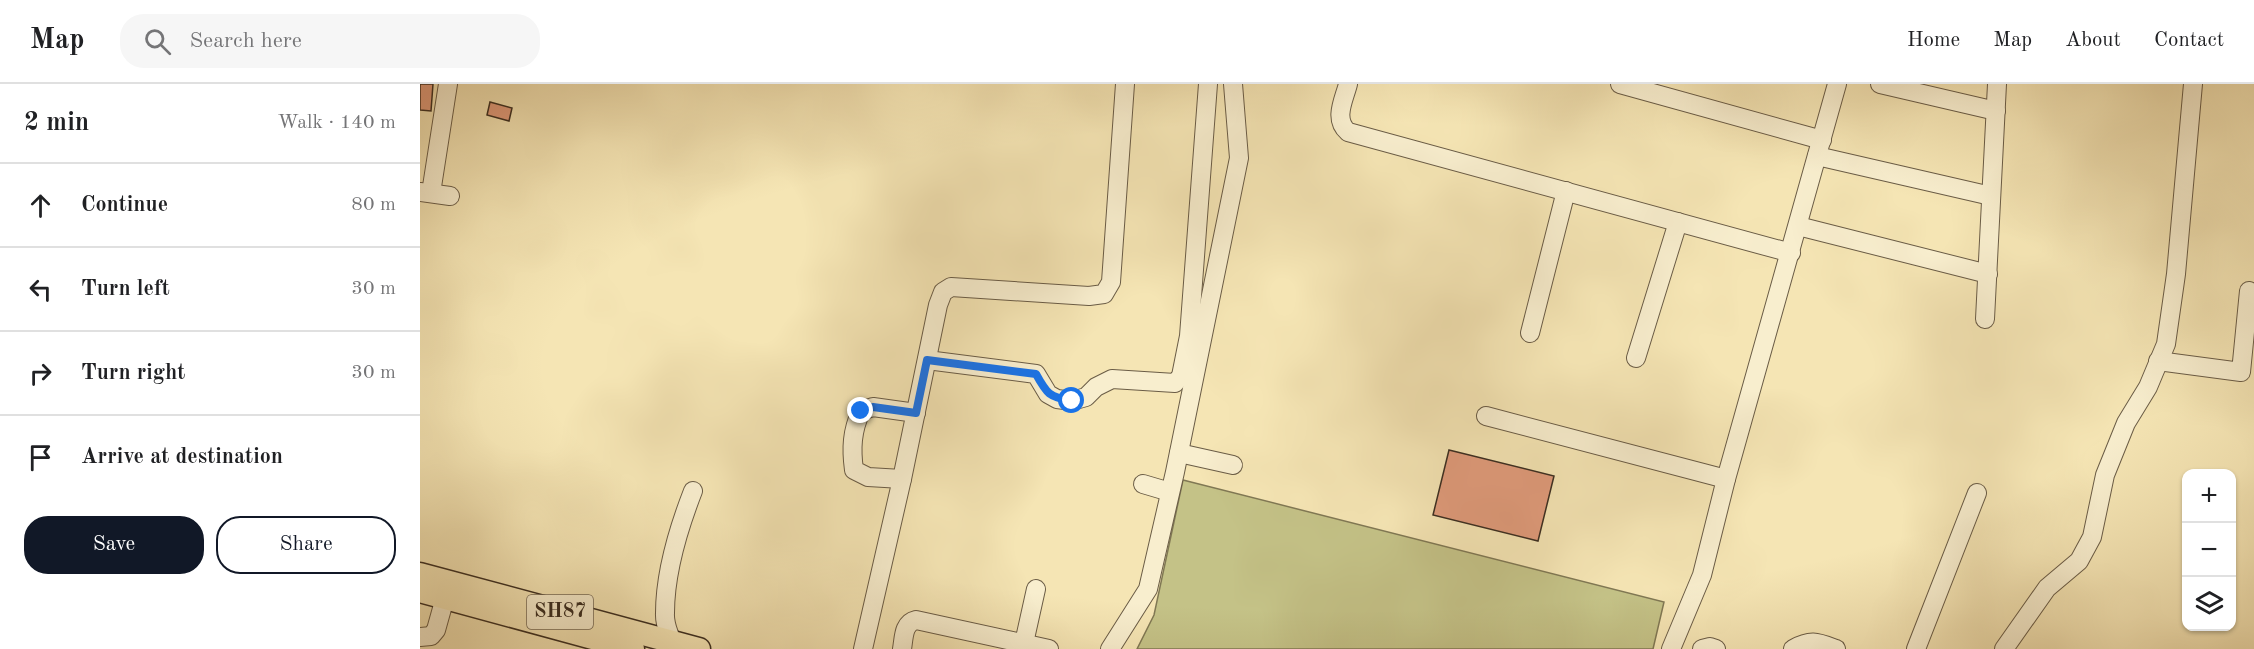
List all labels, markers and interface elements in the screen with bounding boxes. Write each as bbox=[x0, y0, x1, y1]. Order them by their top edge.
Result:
search box bbox=[120, 14, 540, 68]
icon: search bbox=[141, 25, 174, 58]
text: Map bbox=[30, 27, 84, 55]
text: Search here bbox=[189, 30, 302, 52]
text: Home bbox=[1907, 30, 1960, 51]
text: Map bbox=[1993, 30, 2032, 51]
text: About bbox=[2065, 30, 2121, 51]
text: Contact bbox=[2154, 30, 2224, 51]
text: 2 min bbox=[24, 110, 89, 136]
text: Walk · 140 m bbox=[277, 113, 396, 133]
icon: ahead bbox=[24, 189, 57, 222]
text: Continue bbox=[81, 194, 168, 216]
text: 80 m bbox=[351, 195, 396, 215]
icon: left bbox=[24, 273, 57, 306]
text: Turn left bbox=[81, 278, 170, 300]
text: 30 m bbox=[351, 279, 396, 299]
icon: right bbox=[24, 357, 57, 390]
text: Turn right bbox=[81, 362, 185, 384]
text: 30 m bbox=[351, 363, 396, 383]
route start bbox=[1058, 387, 1084, 413]
route end bbox=[847, 397, 873, 423]
icon: arrive bbox=[24, 441, 57, 474]
text: Arrive at destination bbox=[81, 446, 283, 468]
map controls bbox=[2182, 469, 2236, 631]
button: + bbox=[2182, 469, 2236, 523]
button: Save bbox=[24, 516, 204, 574]
button: Share bbox=[216, 516, 396, 574]
button: − bbox=[2182, 523, 2236, 577]
button: layers bbox=[2182, 577, 2236, 631]
road number: SH87 bbox=[527, 595, 593, 629]

